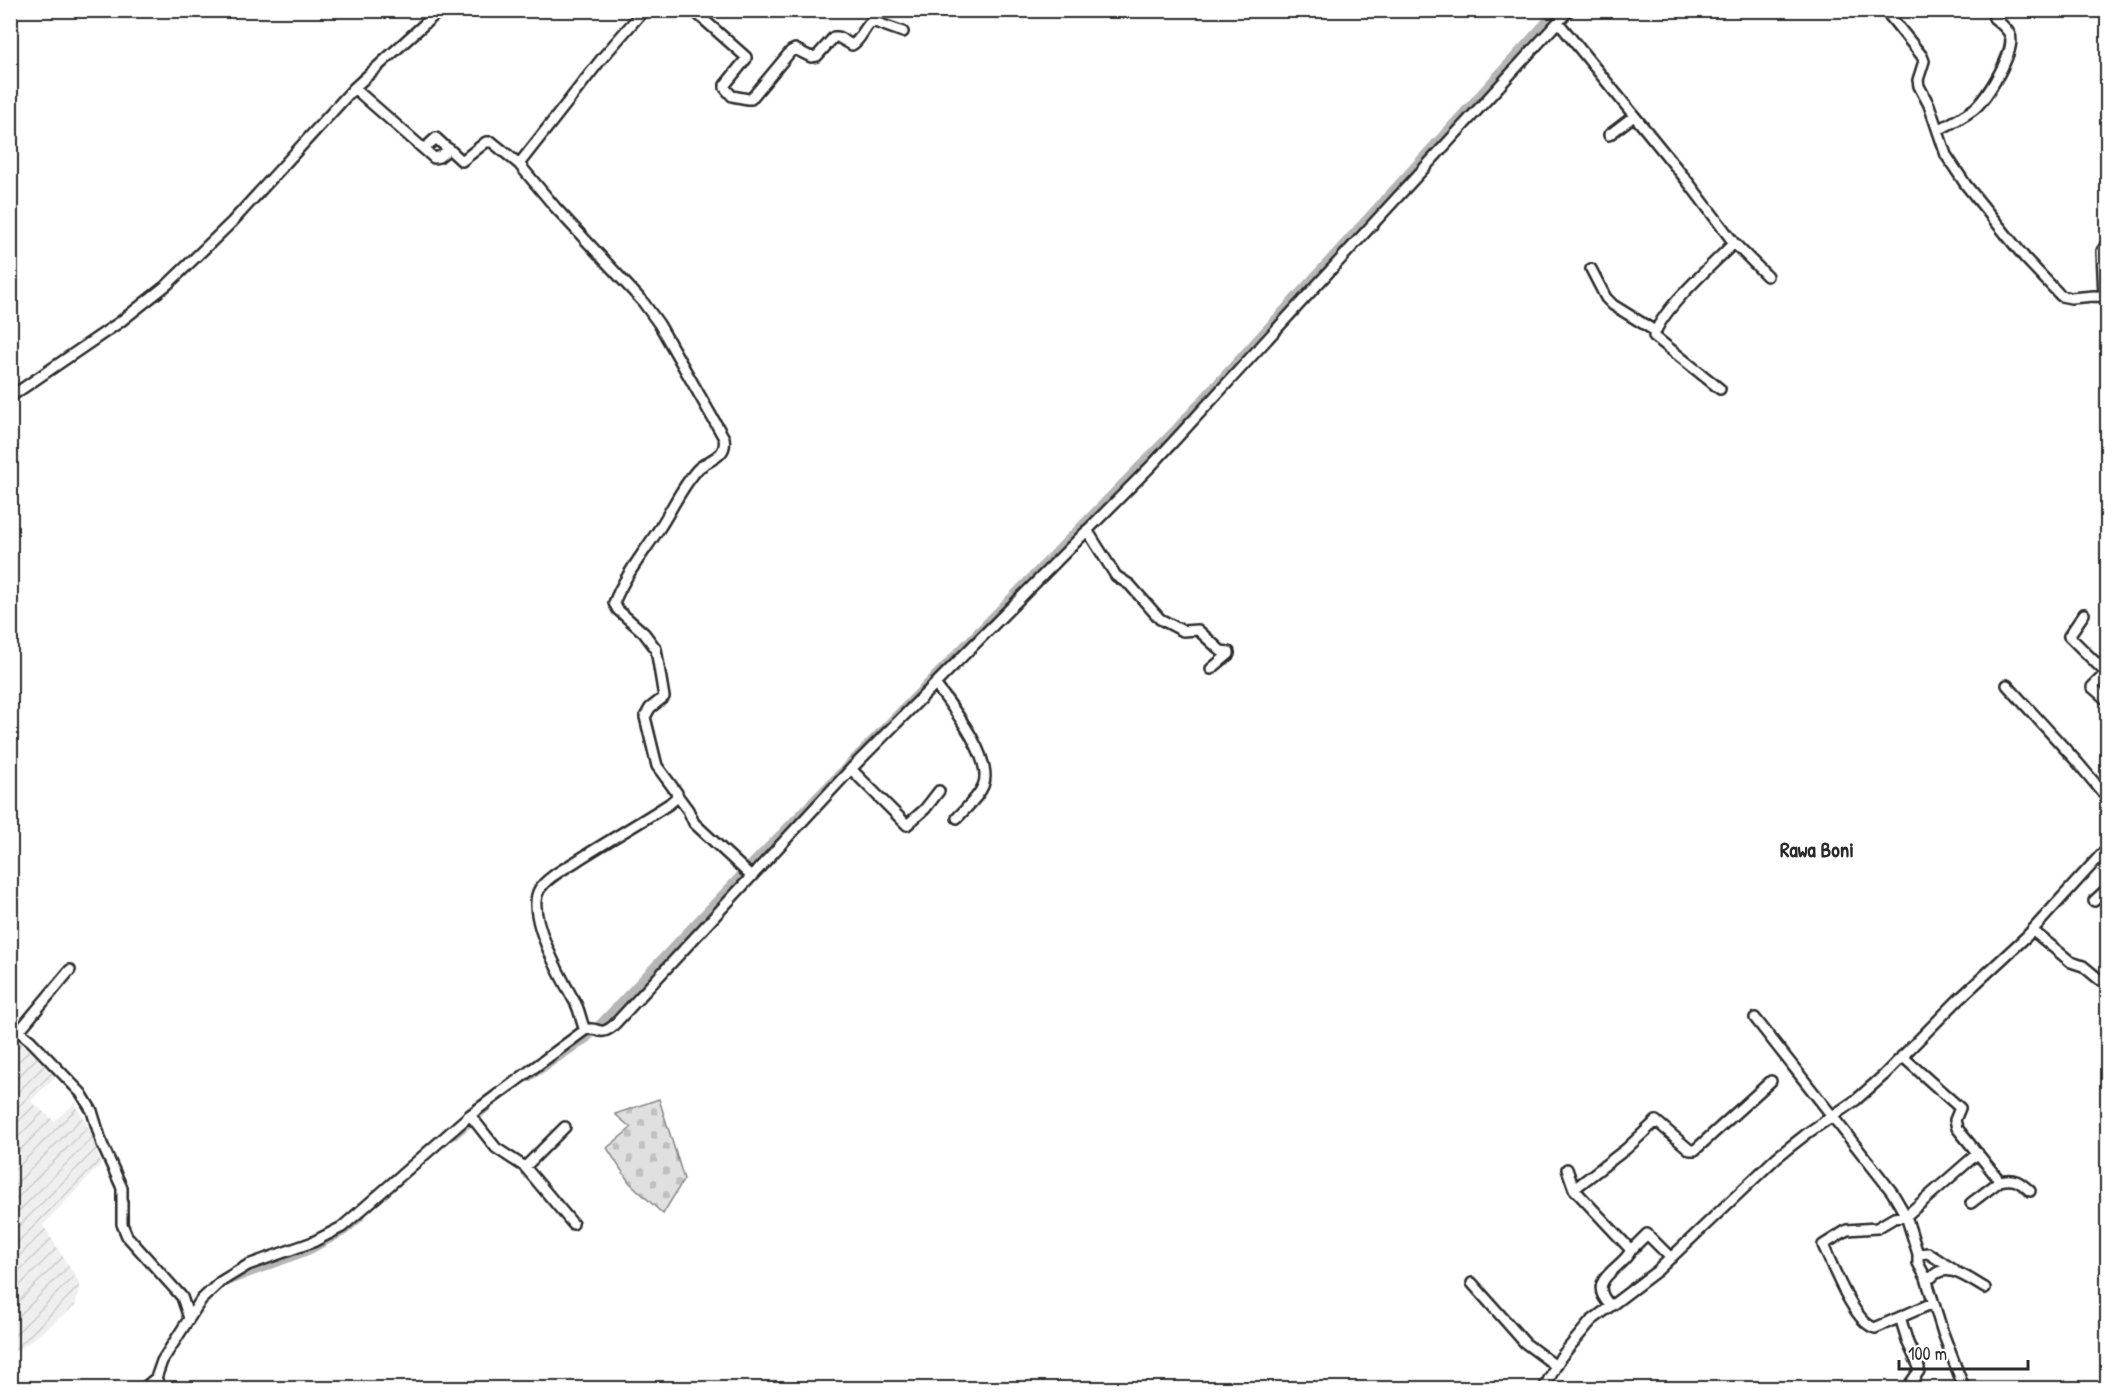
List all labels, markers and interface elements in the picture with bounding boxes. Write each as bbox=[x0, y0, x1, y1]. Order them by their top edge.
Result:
district label: Rawa Boni bbox=[1780, 835, 1854, 864]
scale bar bbox=[1899, 1333, 2028, 1371]
text: 100 m bbox=[1908, 1341, 1947, 1366]

